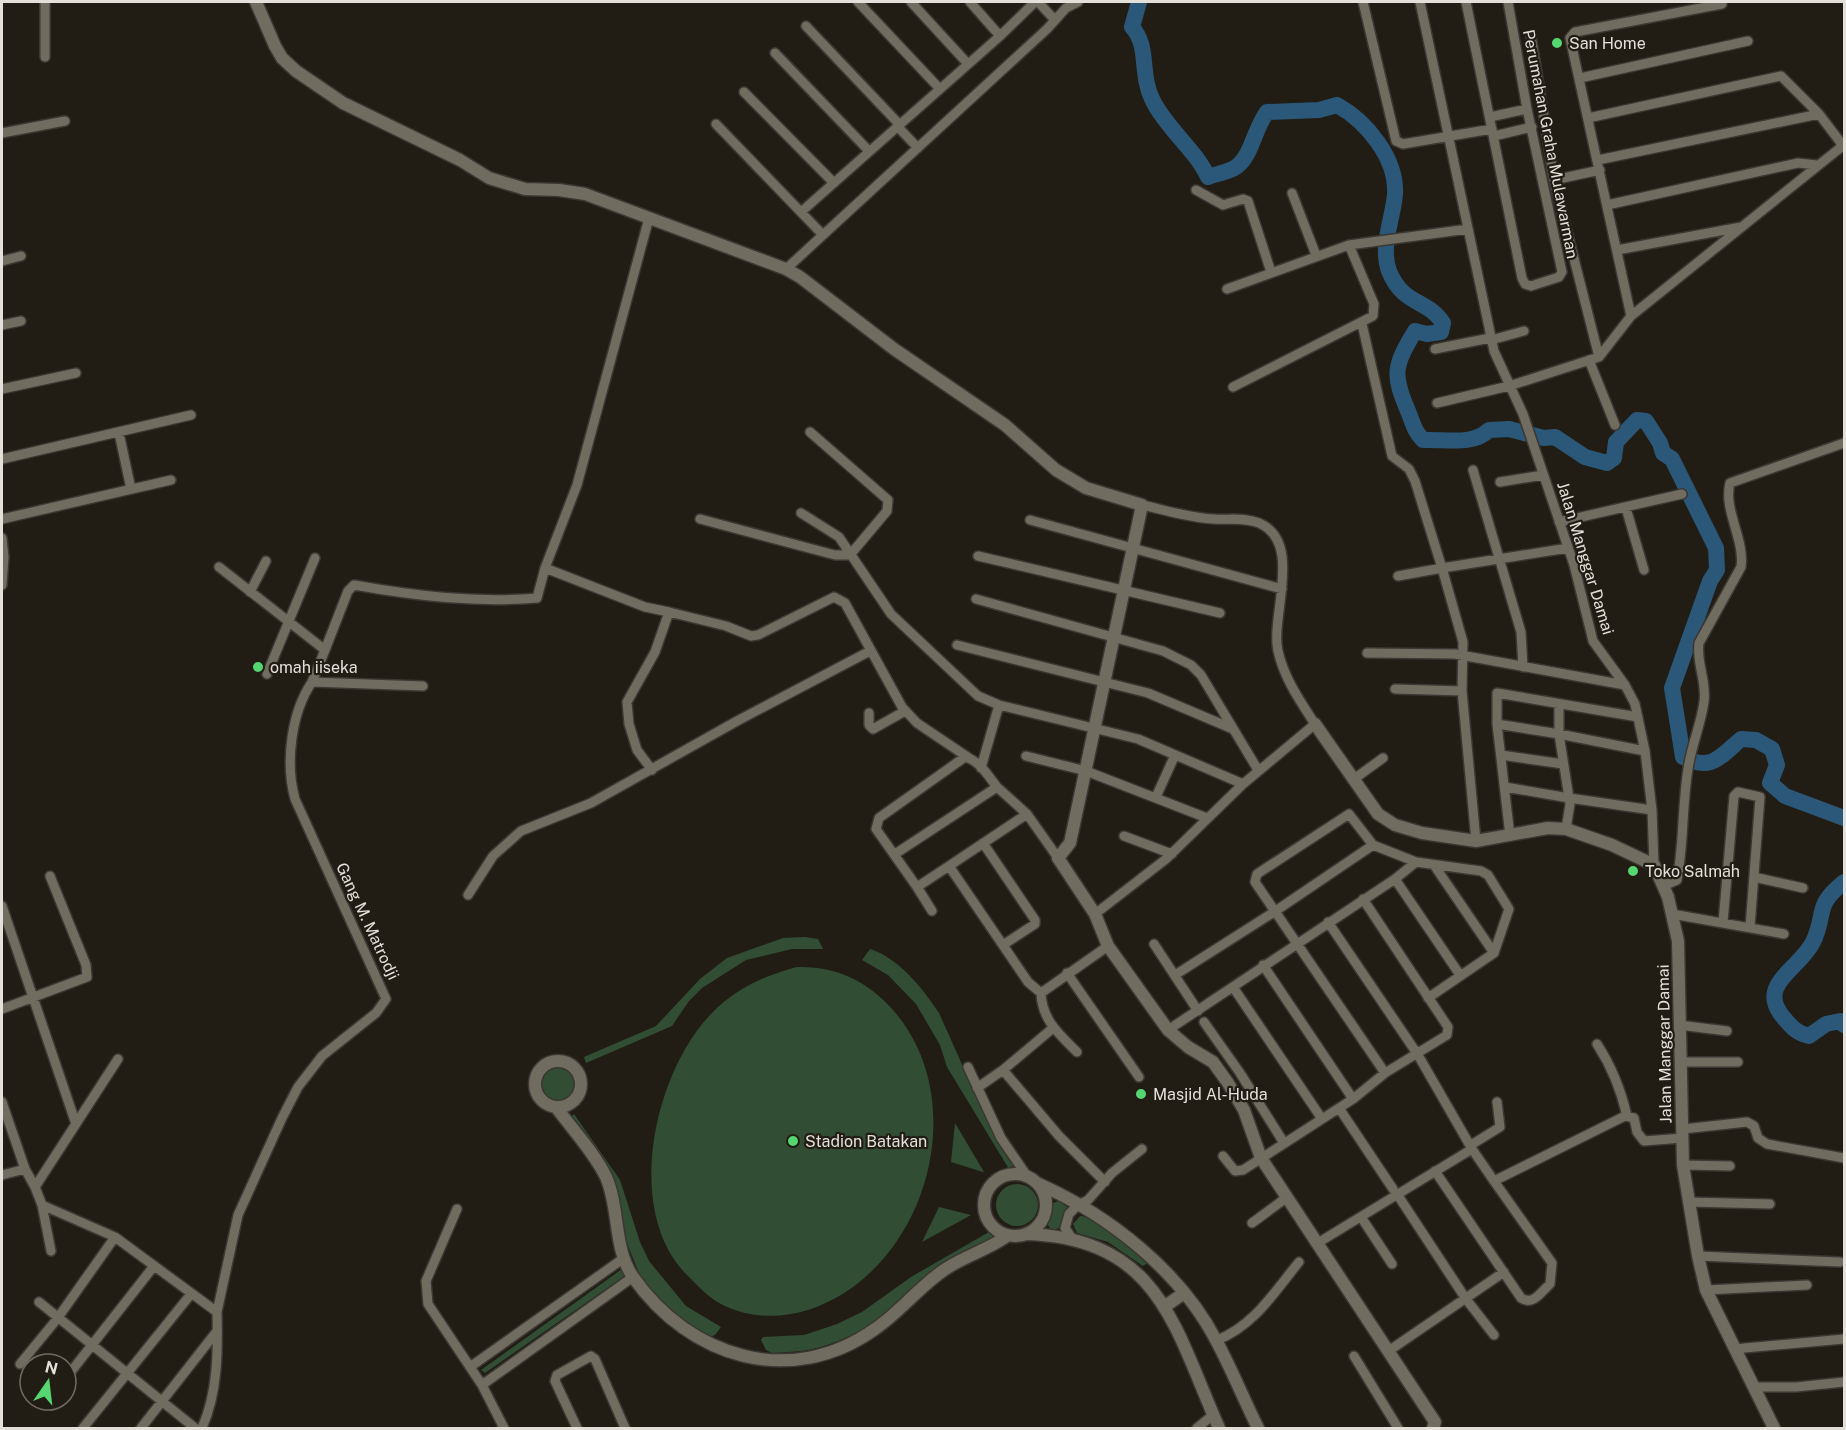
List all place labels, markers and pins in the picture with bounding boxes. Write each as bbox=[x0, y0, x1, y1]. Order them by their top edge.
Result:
place label: San Home bbox=[1569, 34, 1646, 53]
marker: San Home bbox=[1550, 36, 1564, 50]
place label: omah iiseka bbox=[270, 658, 358, 677]
marker: omah iiseka bbox=[251, 660, 265, 674]
place label: Toko Salmah bbox=[1645, 862, 1740, 881]
marker: Toko Salmah bbox=[1626, 864, 1640, 878]
place label: Masjid Al-Huda bbox=[1153, 1085, 1268, 1104]
marker: Masjid Al-Huda bbox=[1134, 1087, 1148, 1101]
place label: Stadion Batakan bbox=[805, 1132, 927, 1151]
marker: Stadion Batakan bbox=[786, 1134, 800, 1148]

